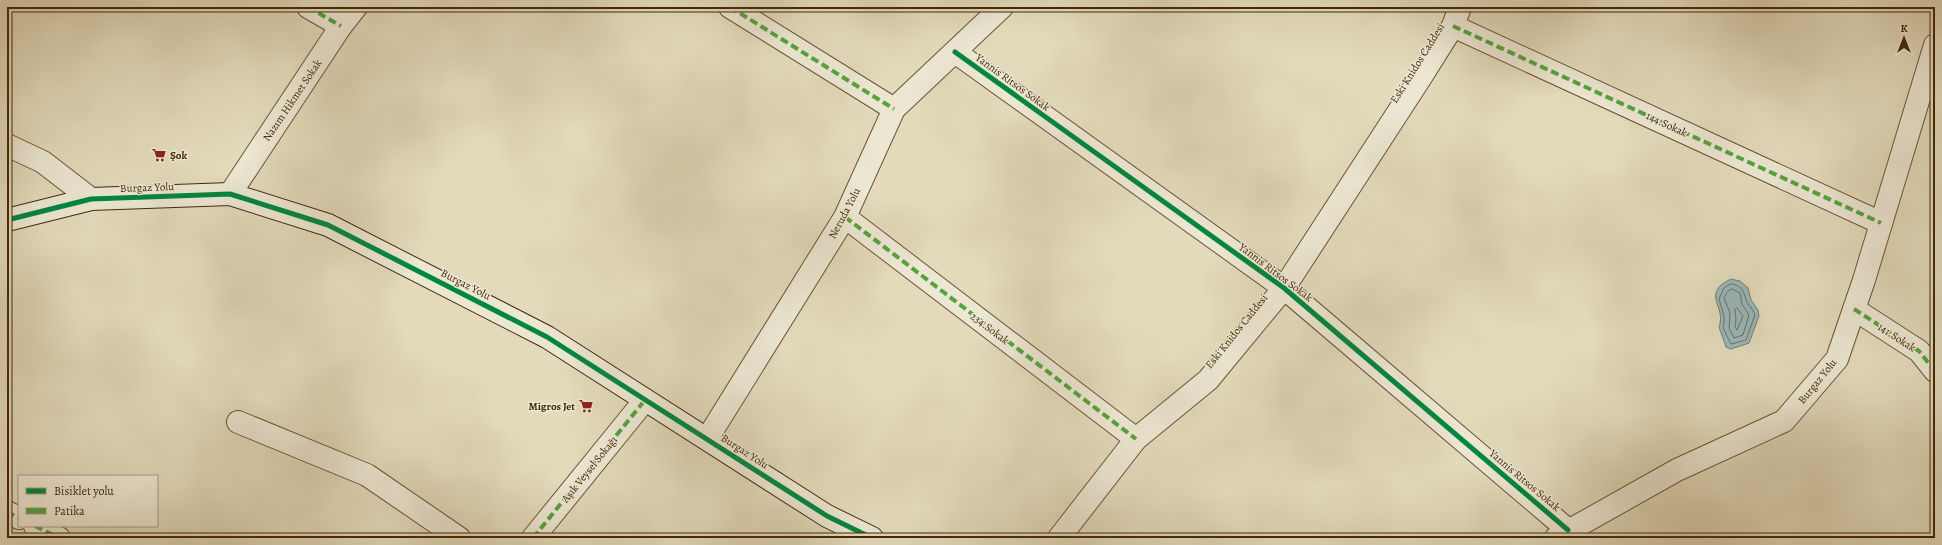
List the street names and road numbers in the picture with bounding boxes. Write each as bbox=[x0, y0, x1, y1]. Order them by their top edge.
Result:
street label: Eski Knidos Caddesi bbox=[1387, 20, 1448, 106]
street label: Yannis Ritsos Sokak bbox=[972, 50, 1054, 115]
street label: Nazım Hikmet Sokak bbox=[259, 56, 326, 144]
street label: 144.Sokak bbox=[1644, 108, 1690, 141]
street label: Burgaz Yolu bbox=[120, 179, 174, 196]
street label: Neruda Yolu bbox=[825, 185, 864, 241]
street label: Yannis Ritsos Sokak bbox=[1235, 239, 1316, 305]
street label: Burgaz Yolu bbox=[438, 265, 493, 303]
street label: Eski Knidos Caddesi bbox=[1202, 291, 1271, 372]
street label: 234.Sokak bbox=[967, 309, 1013, 348]
street label: 141.Sokak bbox=[1875, 319, 1919, 356]
street label: Burgaz Yolu bbox=[1795, 356, 1840, 407]
street label: Burgaz Yolu bbox=[718, 430, 772, 472]
street label: Aşık Veysel Sokağı bbox=[557, 433, 621, 507]
street label: Yannis Ritsos Sokak bbox=[1485, 445, 1564, 515]

